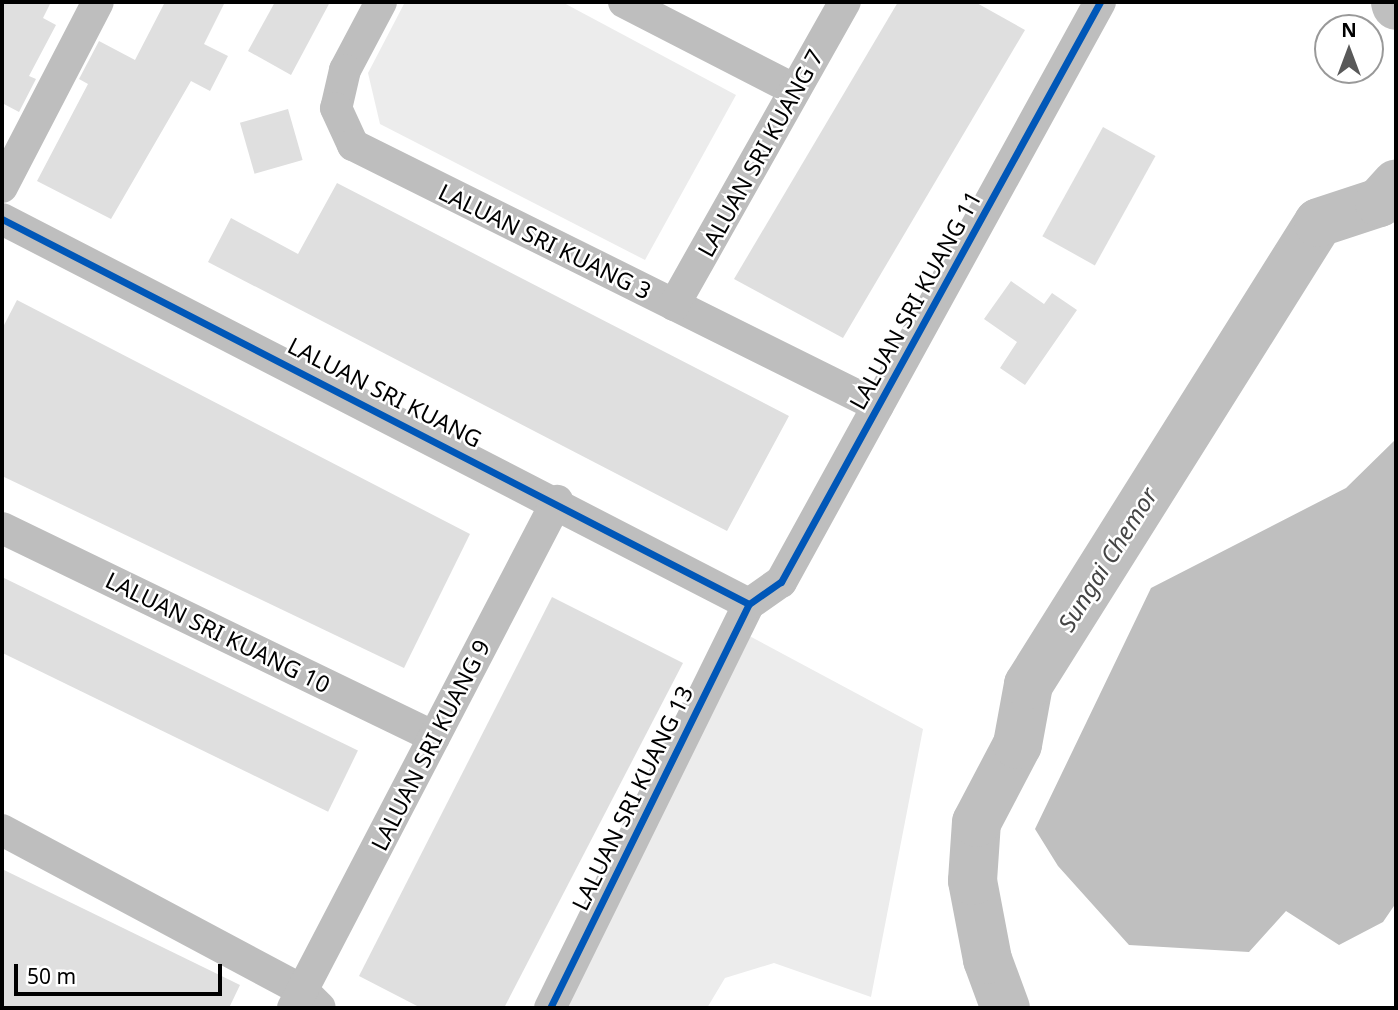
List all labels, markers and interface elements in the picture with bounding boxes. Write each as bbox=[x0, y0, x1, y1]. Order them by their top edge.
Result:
north arrow bbox=[1314, 14, 1384, 84]
text: N bbox=[1341, 17, 1357, 43]
street label: LALUAN SRI KUANG 7 bbox=[691, 44, 829, 262]
street label: LALUAN SRI KUANG 3 bbox=[434, 178, 656, 304]
street label: LALUAN SRI KUANG 11 bbox=[843, 186, 987, 414]
street label: LALUAN SRI KUANG bbox=[284, 331, 486, 453]
water label: Sungai Chemor bbox=[1051, 482, 1163, 636]
street label: LALUAN SRI KUANG 10 bbox=[101, 566, 335, 698]
street label: LALUAN SRI KUANG 9 bbox=[365, 635, 495, 855]
street label: LALUAN SRI KUANG 13 bbox=[566, 681, 698, 915]
scale bar bbox=[18, 950, 226, 994]
text: 50 m bbox=[27, 962, 76, 990]

